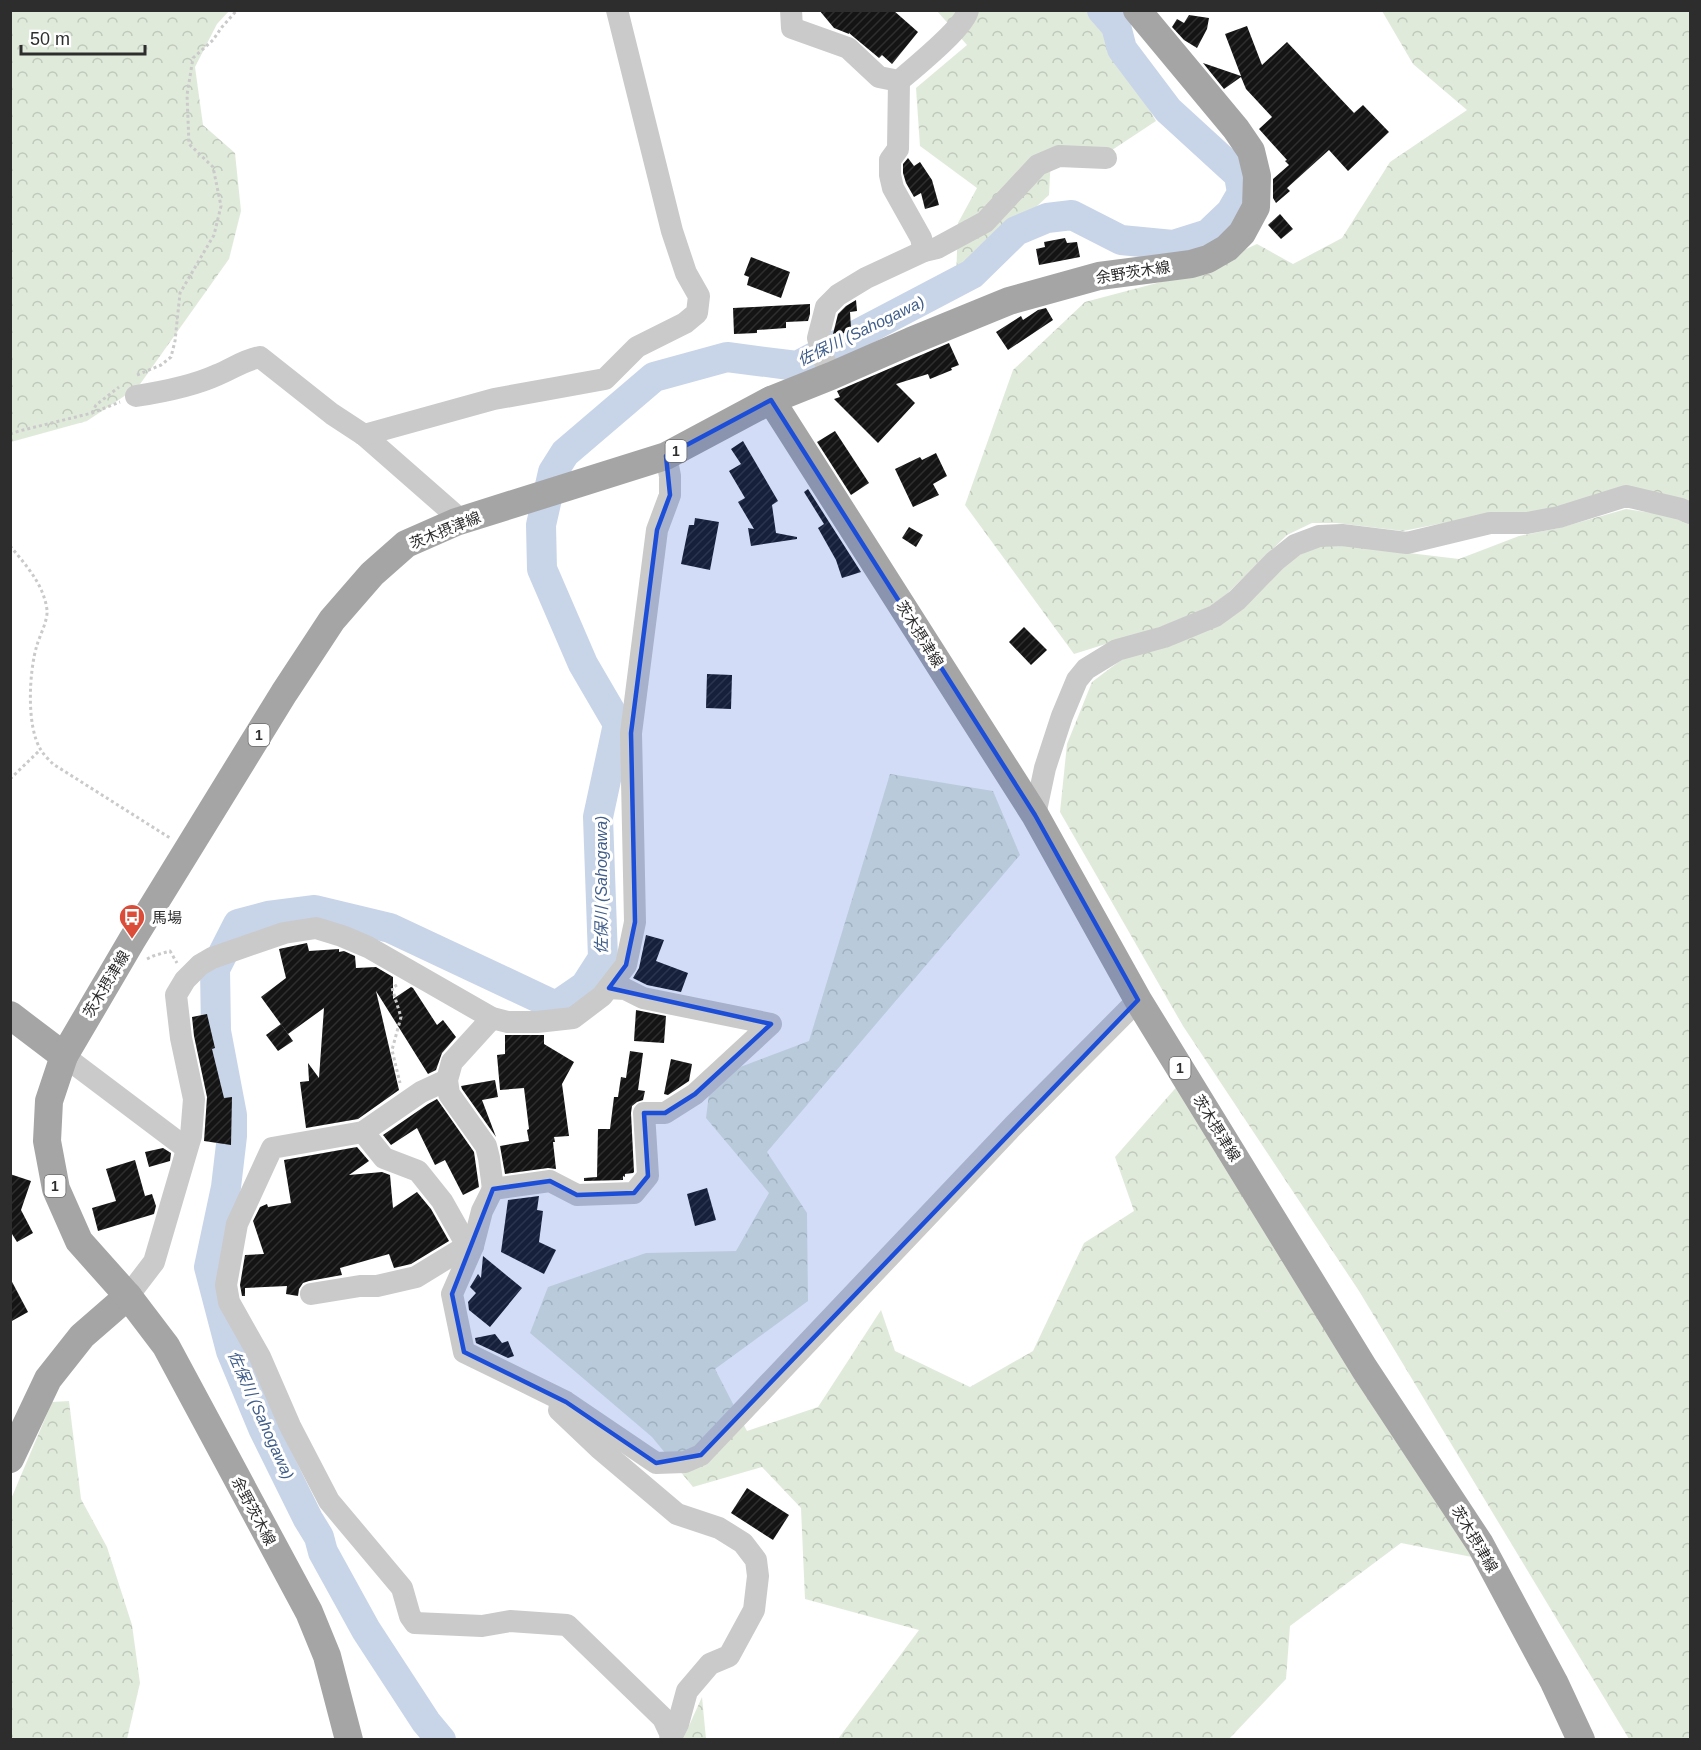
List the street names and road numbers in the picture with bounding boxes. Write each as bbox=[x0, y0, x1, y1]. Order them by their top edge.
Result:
street label: 余野茨木線 bbox=[1095, 258, 1171, 286]
road number: 1 bbox=[666, 440, 686, 462]
street label: 茨木摂津線 bbox=[407, 508, 483, 552]
street label: 茨木摂津線 bbox=[893, 598, 947, 670]
road number: 1 bbox=[248, 724, 270, 746]
street label: 茨木摂津線 bbox=[79, 947, 133, 1021]
road number: 1 bbox=[1170, 1057, 1190, 1079]
street label: 茨木摂津線 bbox=[1190, 1092, 1244, 1164]
road number: 1 bbox=[44, 1175, 66, 1197]
street label: 余野茨木線 bbox=[229, 1474, 279, 1548]
street label: 茨木摂津線 bbox=[1448, 1502, 1502, 1576]

